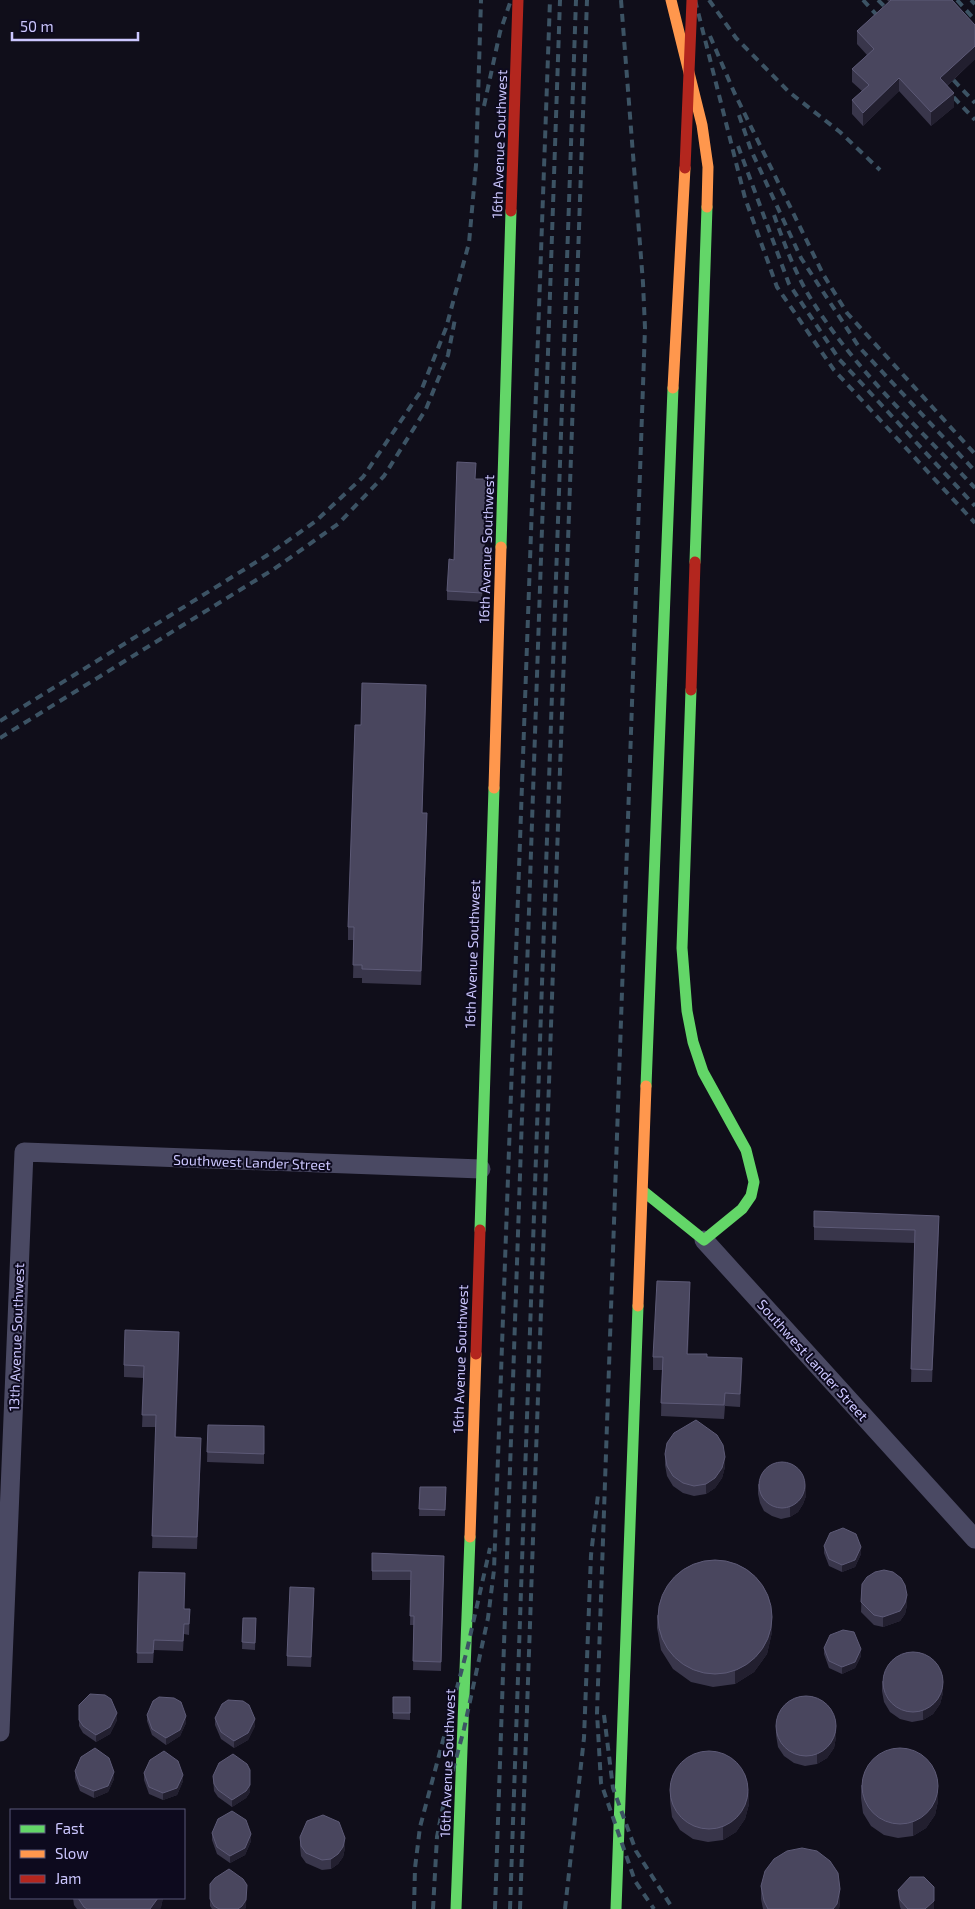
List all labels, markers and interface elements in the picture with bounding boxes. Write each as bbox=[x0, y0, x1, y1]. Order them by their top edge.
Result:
scale bar bbox=[12, 10, 139, 42]
text: 50 m bbox=[20, 17, 54, 35]
street label: 16th Avenue Southwest bbox=[488, 69, 510, 219]
street label: 16th Avenue Southwest bbox=[475, 474, 497, 624]
street label: 16th Avenue Southwest bbox=[461, 879, 483, 1029]
street label: Southwest Lander Street bbox=[173, 1151, 331, 1173]
street label: 13th Avenue Southwest bbox=[5, 1263, 27, 1411]
street label: 16th Avenue Southwest bbox=[449, 1284, 471, 1434]
street label: Southwest Lander Street bbox=[754, 1296, 872, 1424]
street label: 16th Avenue Southwest bbox=[436, 1688, 458, 1838]
legend bbox=[10, 1809, 185, 1899]
text: Fast bbox=[55, 1819, 85, 1837]
text: Slow bbox=[55, 1844, 89, 1862]
text: Jam bbox=[55, 1869, 81, 1887]

